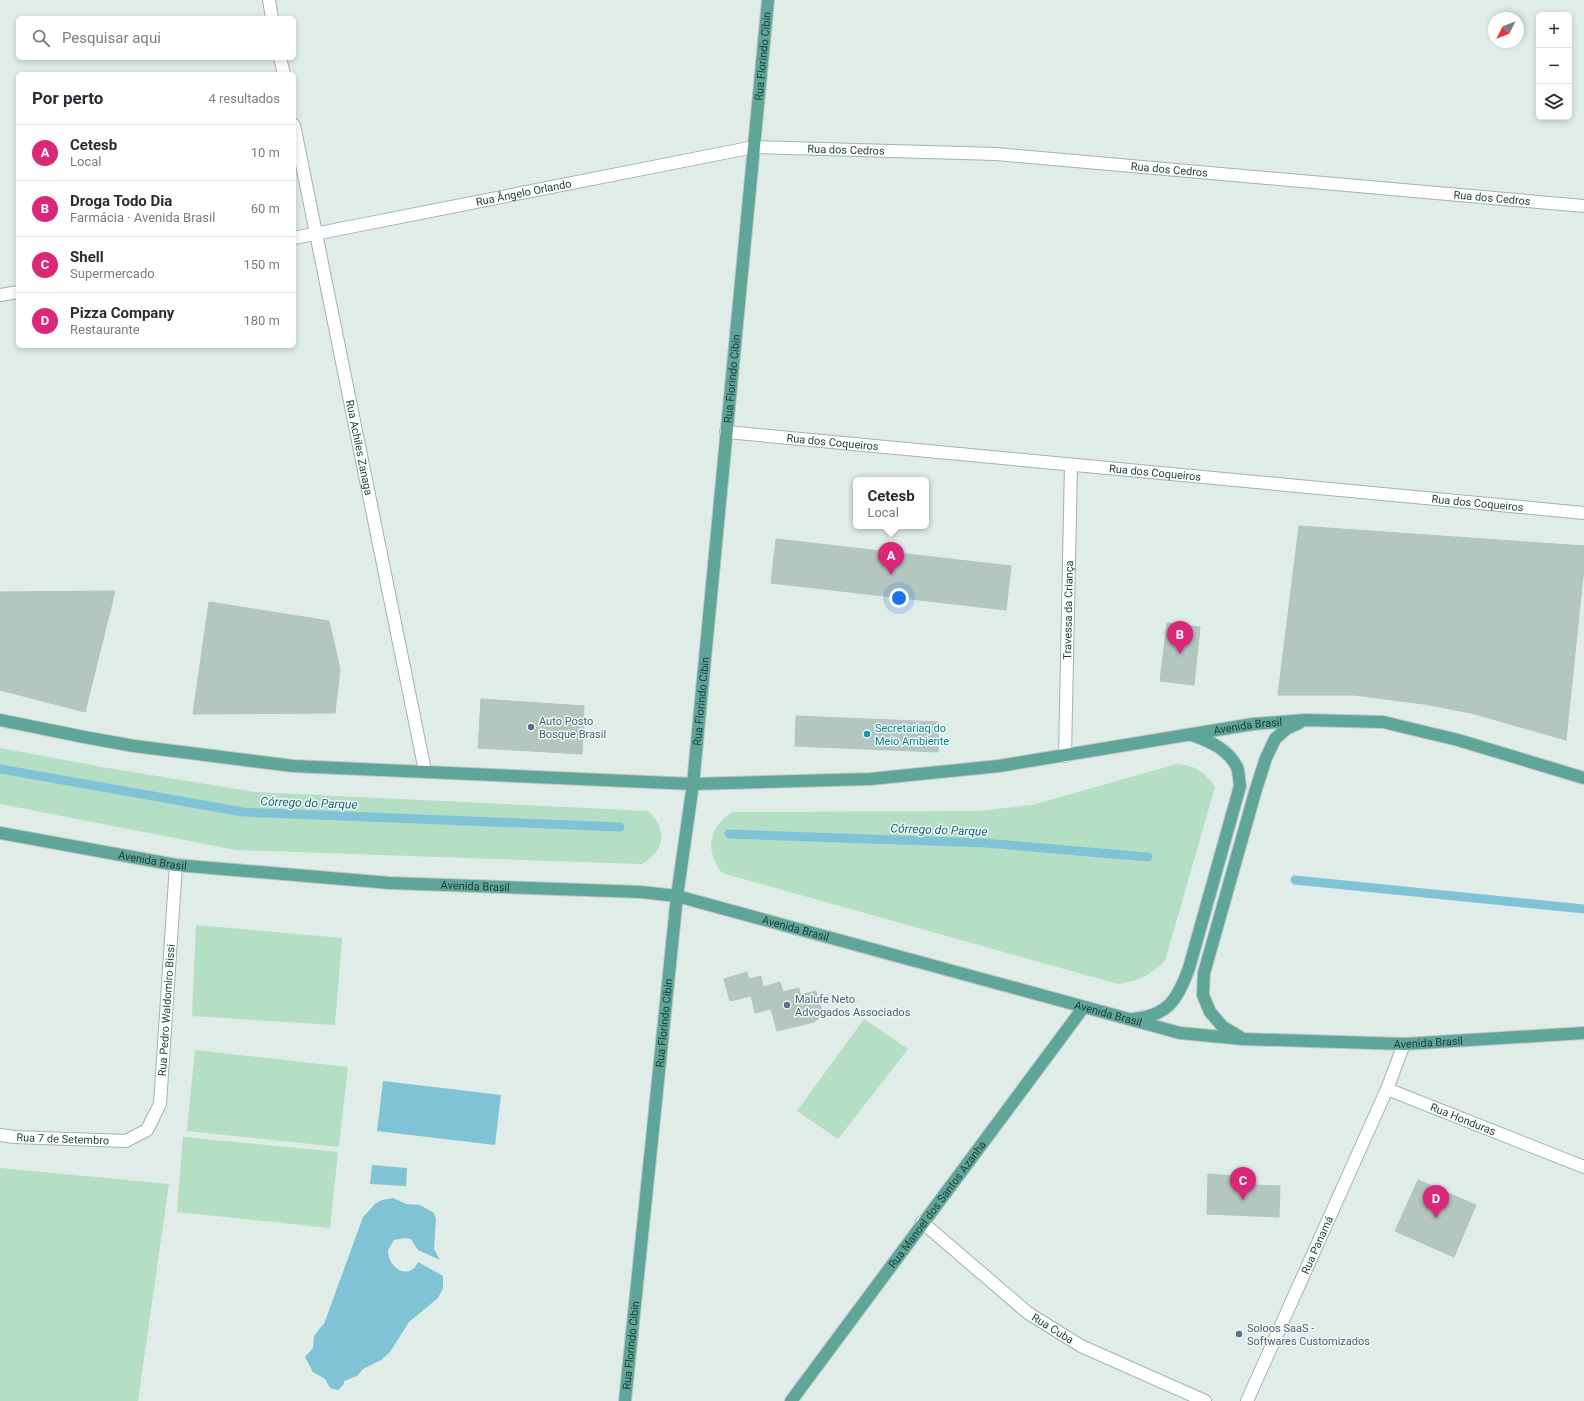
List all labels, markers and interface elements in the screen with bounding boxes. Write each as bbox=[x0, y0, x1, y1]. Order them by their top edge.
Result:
street label: Rua Florindo Cibin bbox=[752, 11, 774, 101]
north arrow bbox=[1488, 12, 1524, 48]
map controls bbox=[1536, 12, 1572, 120]
button: + bbox=[1536, 12, 1572, 48]
search box bbox=[16, 16, 296, 60]
icon: search bbox=[30, 27, 52, 49]
text: Pesquisar aqui bbox=[62, 29, 161, 47]
button: − bbox=[1536, 48, 1572, 84]
button: layers bbox=[1536, 84, 1572, 120]
text: Por perto bbox=[32, 88, 103, 108]
text: 4 resultados bbox=[208, 91, 280, 106]
text: Cetesb bbox=[70, 136, 117, 154]
street label: Rua dos Cedros bbox=[807, 143, 885, 158]
text: A bbox=[41, 145, 49, 160]
text: 10 m bbox=[251, 145, 280, 160]
text: Local bbox=[70, 154, 101, 169]
street label: Rua dos Cedros bbox=[1130, 160, 1209, 180]
street label: Rua Ângelo Orlando bbox=[475, 177, 573, 209]
street label: Rua dos Cedros bbox=[1453, 188, 1531, 208]
text: Droga Todo Dia bbox=[70, 192, 172, 210]
text: B bbox=[41, 201, 49, 216]
text: 60 m bbox=[251, 201, 280, 216]
text: Farmácia · Avenida Brasil bbox=[70, 210, 215, 225]
text: Shell bbox=[70, 248, 104, 266]
text: C bbox=[41, 257, 49, 272]
text: 150 m bbox=[243, 257, 280, 272]
text: Supermercado bbox=[70, 266, 155, 281]
text: Pizza Company bbox=[70, 304, 174, 322]
text: D bbox=[41, 313, 49, 328]
text: 180 m bbox=[243, 313, 280, 328]
text: Restaurante bbox=[70, 322, 140, 337]
street label: Rua Florindo Cibin bbox=[722, 334, 743, 424]
street label: Rua Achiles Zanaga bbox=[343, 399, 375, 496]
street label: Rua dos Coqueiros bbox=[786, 432, 879, 453]
street label: Rua dos Coqueiros bbox=[1108, 462, 1202, 484]
popup bbox=[853, 477, 929, 529]
text: Cetesb bbox=[867, 487, 915, 505]
street label: Rua dos Coqueiros bbox=[1431, 493, 1525, 514]
text: Local bbox=[867, 505, 899, 520]
pin: A bbox=[878, 542, 904, 575]
street label: Travessa da Criança bbox=[1061, 560, 1076, 660]
your location bbox=[889, 588, 909, 608]
pin: B bbox=[1167, 621, 1193, 654]
street label: Rua Florindo Cibin bbox=[691, 656, 712, 746]
place label: Auto Posto Bosque Brasil bbox=[539, 715, 606, 741]
street label: Avenida Brasil bbox=[1213, 716, 1283, 737]
marker: Auto Posto Bosque Brasil bbox=[526, 722, 536, 732]
place label: Secretariaq do Meio Ambiente bbox=[875, 722, 949, 748]
marker: Secretariaq do Meio Ambiente bbox=[862, 729, 872, 739]
water label: Córrego do Parque bbox=[260, 794, 358, 812]
water label: Córrego do Parque bbox=[890, 821, 988, 839]
street label: Avenida Brasil bbox=[117, 849, 187, 873]
street label: Avenida Brasil bbox=[440, 879, 510, 894]
street label: Avenida Brasil bbox=[760, 913, 831, 944]
street label: Rua Pedro Waldomiro Bissi bbox=[156, 944, 178, 1077]
street label: Rua Florindo Cibin bbox=[653, 978, 675, 1068]
place label: Malufe Neto Advogados Associados bbox=[795, 993, 911, 1019]
street label: Avenida Brasil bbox=[1073, 999, 1143, 1029]
marker: Malufe Neto Advogados Associados bbox=[782, 1000, 792, 1010]
street label: Avenida Brasil bbox=[1393, 1034, 1463, 1051]
street label: Rua Honduras bbox=[1428, 1101, 1498, 1139]
street label: Rua 7 de Setembro bbox=[16, 1131, 109, 1147]
street label: Rua Manoel dos Santos Azanha bbox=[886, 1138, 989, 1271]
pin: C bbox=[1230, 1167, 1256, 1200]
pin: D bbox=[1423, 1185, 1449, 1218]
street label: Rua Panamá bbox=[1299, 1214, 1336, 1276]
street label: Rua Florindo Cibin bbox=[620, 1300, 642, 1390]
street label: Rua Cuba bbox=[1029, 1311, 1076, 1347]
place label: Soloos SaaS - Softwares Customizados bbox=[1247, 1322, 1370, 1348]
marker: Soloos SaaS - Softwares Customizados bbox=[1234, 1329, 1244, 1339]

